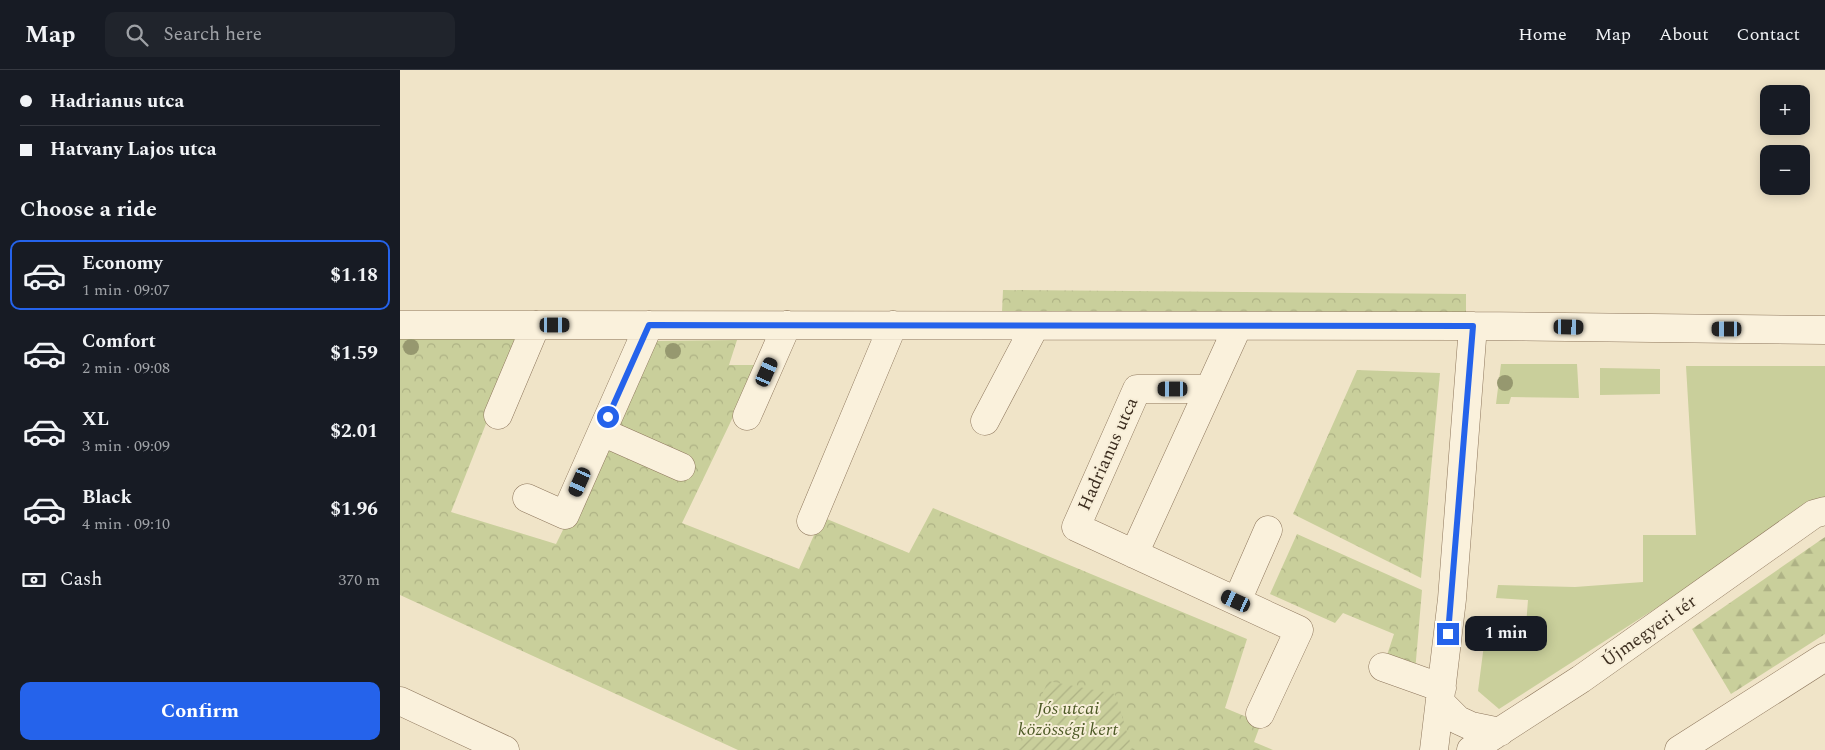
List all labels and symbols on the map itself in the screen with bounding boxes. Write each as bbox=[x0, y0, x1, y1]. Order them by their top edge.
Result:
car bbox=[540, 318, 570, 333]
car bbox=[1553, 319, 1584, 335]
car bbox=[1712, 322, 1742, 337]
car bbox=[754, 355, 779, 389]
car bbox=[1158, 382, 1188, 397]
street label: Hadrianus utca bbox=[1071, 393, 1145, 515]
route start bbox=[597, 406, 619, 428]
car bbox=[567, 465, 592, 499]
car bbox=[1219, 588, 1252, 614]
street label: Újmegyeri tér bbox=[1596, 588, 1702, 674]
callout: 1 min bbox=[1466, 616, 1548, 652]
route end bbox=[1437, 623, 1459, 645]
park label: Jós utcai közösségi kert bbox=[1018, 695, 1118, 743]

